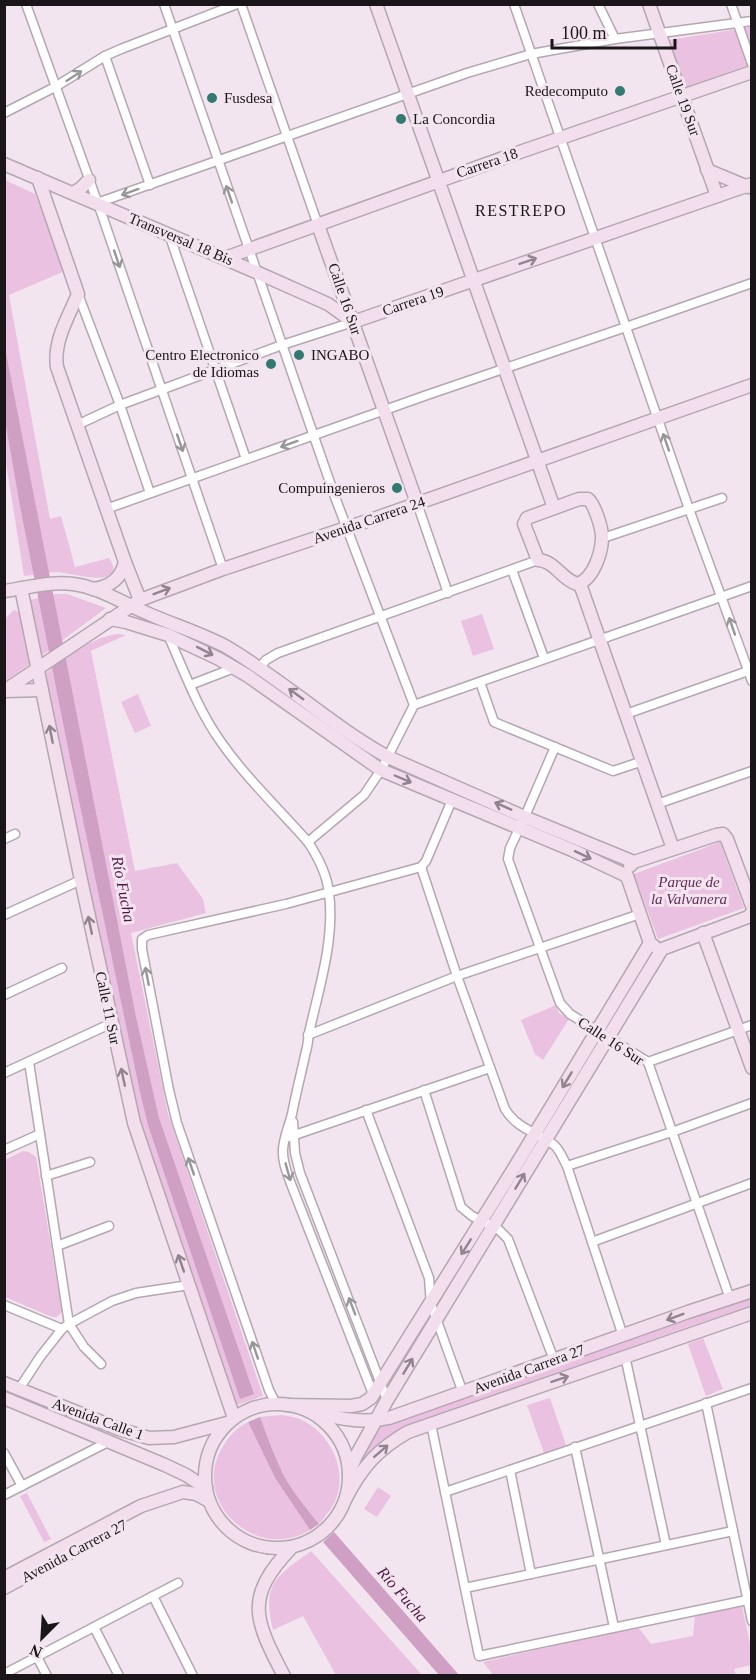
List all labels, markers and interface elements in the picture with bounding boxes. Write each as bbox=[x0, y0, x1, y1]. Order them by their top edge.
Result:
scale bar bbox=[552, 12, 675, 50]
text: 100 m bbox=[561, 23, 607, 43]
street label: Calle 19 Sur bbox=[663, 62, 703, 138]
one-way arrow bbox=[66, 69, 83, 82]
place label: Redecomputo bbox=[525, 83, 608, 99]
marker: Redecomputo bbox=[613, 84, 627, 98]
place label: Fusdesa bbox=[224, 90, 273, 106]
marker: Fusdesa bbox=[205, 91, 219, 105]
place label: La Concordia bbox=[413, 111, 495, 127]
marker: La Concordia bbox=[394, 112, 408, 126]
street label: Carrera 18 bbox=[454, 145, 520, 181]
one-way arrow bbox=[223, 185, 234, 204]
one-way arrow bbox=[122, 187, 140, 198]
district label: RESTREPO bbox=[475, 202, 567, 219]
street label: Transversal 18 Bis bbox=[126, 210, 236, 268]
one-way arrow bbox=[112, 249, 123, 268]
one-way arrow bbox=[518, 255, 537, 266]
street label: Calle 16 Sur bbox=[325, 261, 365, 337]
street label: Carrera 19 bbox=[380, 283, 446, 319]
place label: Centro Electronico de Idiomas bbox=[145, 347, 259, 380]
place label: INGABO bbox=[311, 347, 369, 363]
marker: INGABO bbox=[292, 348, 306, 362]
marker: Centro Electronico de Idiomas bbox=[264, 357, 278, 371]
one-way arrow bbox=[175, 433, 186, 452]
one-way arrow bbox=[660, 433, 671, 452]
one-way arrow bbox=[280, 439, 299, 450]
place label: Compuingenieros bbox=[278, 480, 385, 496]
marker: Compuingenieros bbox=[390, 481, 404, 495]
street label: Avenida Carrera 24 bbox=[311, 493, 427, 547]
one-way arrow bbox=[152, 585, 171, 596]
one-way arrow bbox=[725, 617, 736, 635]
one-way arrow bbox=[195, 646, 213, 658]
one-way arrow bbox=[288, 688, 305, 700]
one-way arrow bbox=[45, 725, 56, 744]
one-way arrow bbox=[394, 774, 412, 785]
one-way arrow bbox=[495, 800, 513, 812]
one-way arrow bbox=[574, 851, 592, 862]
water label: Río Fucha bbox=[109, 854, 138, 924]
park label: Parque de la Valvanera bbox=[651, 874, 727, 907]
one-way arrow bbox=[84, 916, 96, 935]
one-way arrow bbox=[141, 967, 152, 986]
street label: Calle 11 Sur bbox=[92, 970, 124, 1046]
street label: Calle 16 Sur bbox=[575, 1014, 647, 1068]
one-way arrow bbox=[117, 1068, 129, 1087]
one-way arrow bbox=[560, 1071, 572, 1088]
one-way arrow bbox=[185, 1157, 196, 1176]
one-way arrow bbox=[283, 1162, 294, 1181]
one-way arrow bbox=[515, 1173, 527, 1190]
one-way arrow bbox=[459, 1238, 471, 1255]
one-way arrow bbox=[175, 1254, 186, 1273]
one-way arrow bbox=[345, 1298, 356, 1316]
one-way arrow bbox=[666, 1313, 684, 1324]
one-way arrow bbox=[249, 1341, 260, 1360]
street label: Avenida Carrera 27 bbox=[471, 1341, 587, 1397]
one-way arrow bbox=[403, 1358, 415, 1375]
one-way arrow bbox=[551, 1372, 569, 1383]
street label: Avenida Calle 1 bbox=[50, 1395, 146, 1443]
one-way arrow bbox=[373, 1444, 388, 1458]
street label: Avenida Carrera 27 bbox=[19, 1516, 130, 1586]
water label: Río Fucha bbox=[374, 1563, 431, 1625]
north arrow bbox=[12, 1608, 72, 1668]
text: N bbox=[27, 1641, 45, 1661]

